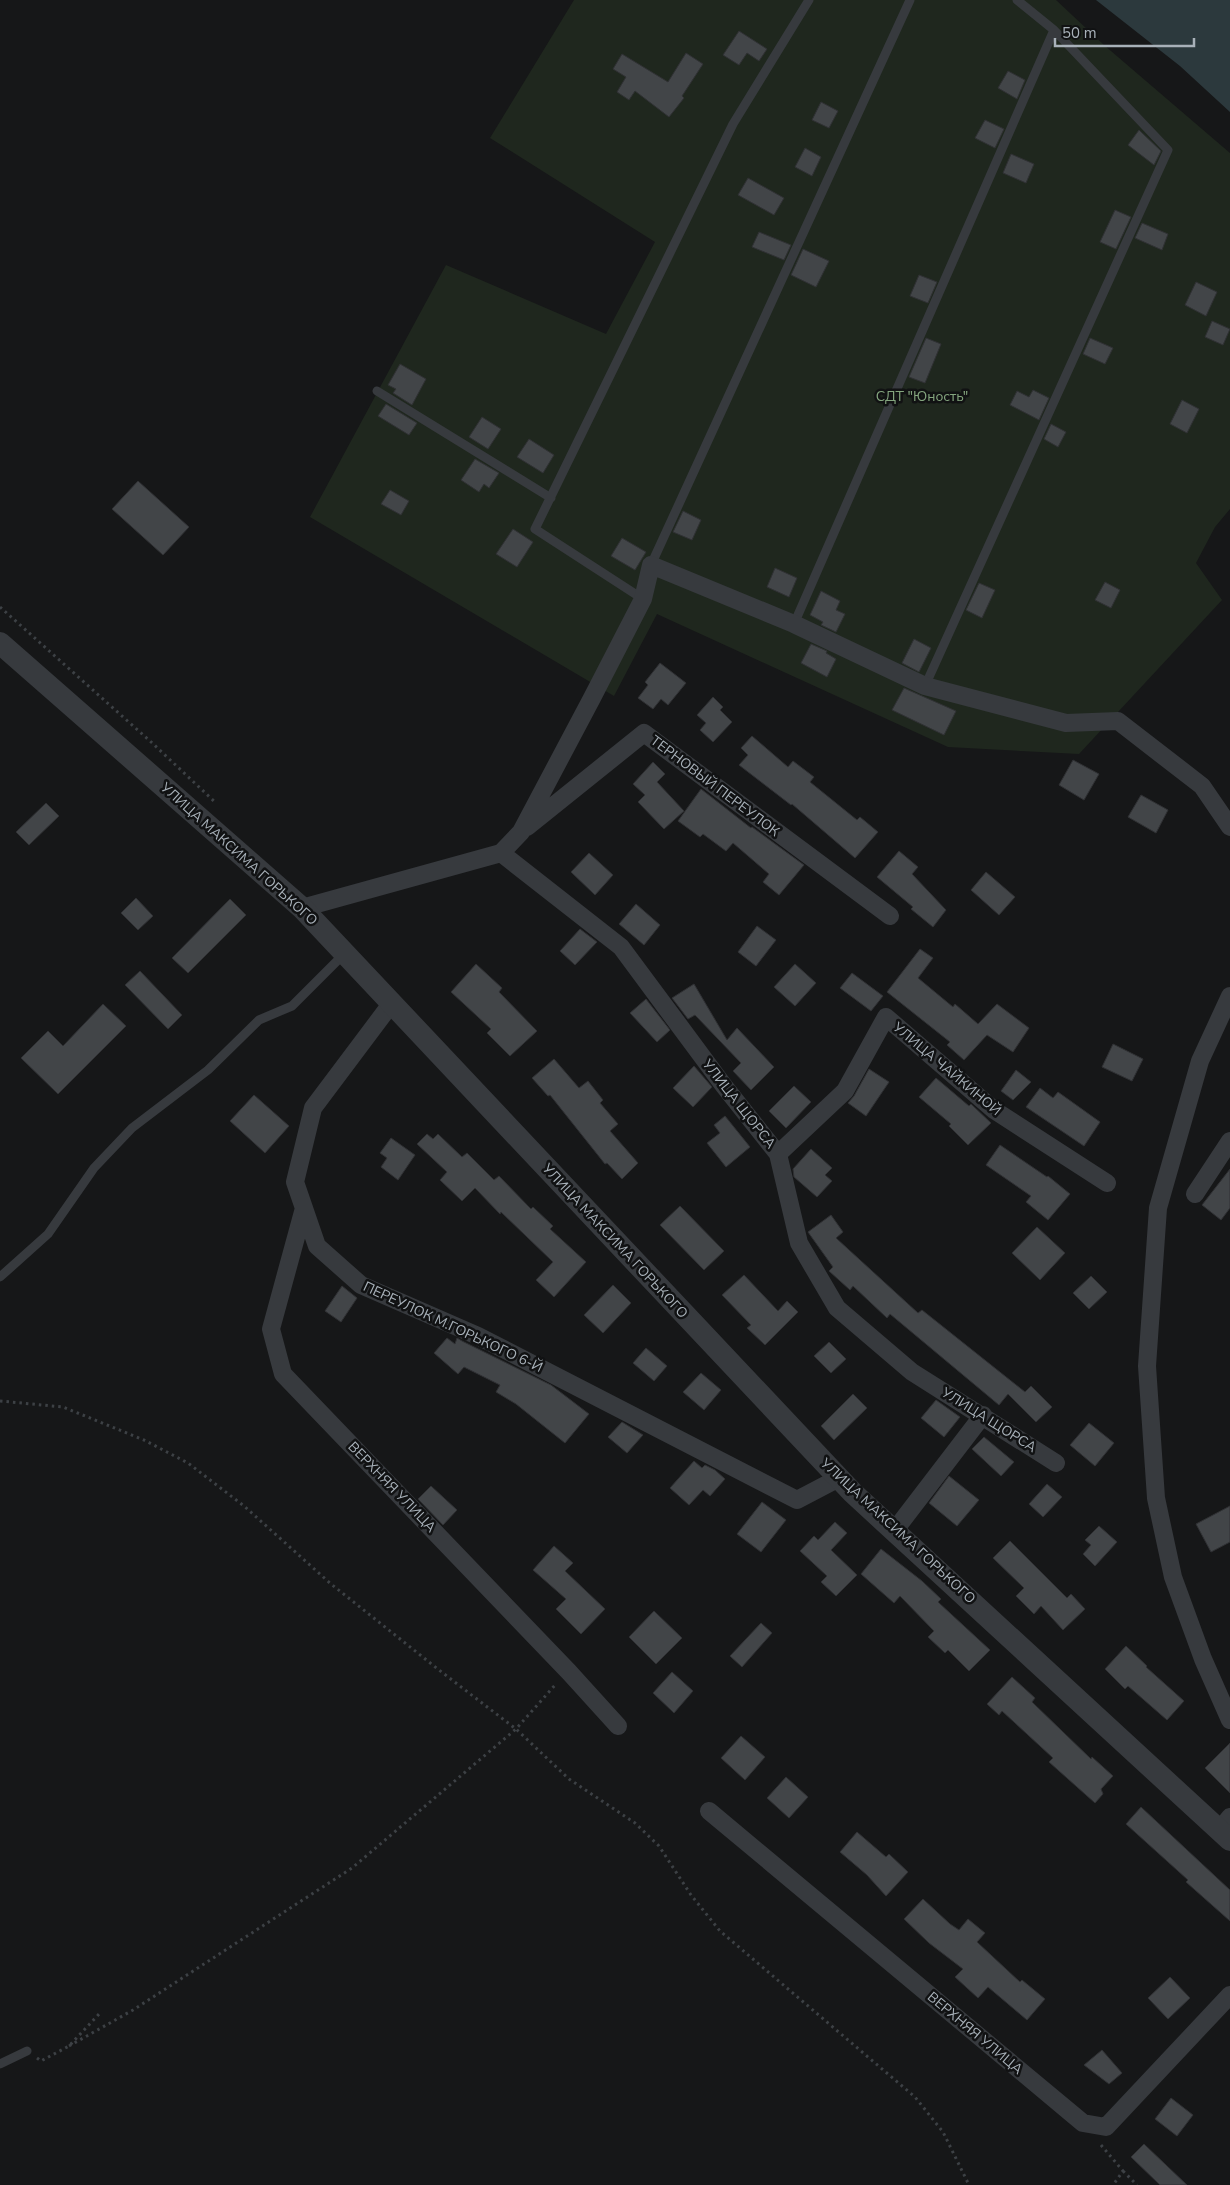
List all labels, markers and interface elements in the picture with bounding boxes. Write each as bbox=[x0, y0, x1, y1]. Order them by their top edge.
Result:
scale bar bbox=[1055, 15, 1194, 47]
text: 50 m bbox=[1062, 23, 1097, 43]
park label: СДТ "Юность" bbox=[876, 387, 968, 406]
street label: ТЕРНОВЫЙ ПЕРЕУЛОК bbox=[647, 731, 783, 841]
street label: УЛИЦА МАКСИМА ГОРЬКОГО bbox=[156, 778, 322, 930]
street label: УЛИЦА ЧАЙКИНОЙ bbox=[888, 1017, 1005, 1120]
street label: УЛИЦА ЩОРСА bbox=[697, 1055, 780, 1153]
street label: УЛИЦА МАКСИМА ГОРЬКОГО bbox=[537, 1159, 692, 1323]
street label: ПЕРЕУЛОК М.ГОРЬКОГО 6-Й bbox=[360, 1277, 546, 1377]
street label: УЛИЦА ЩОРСА bbox=[937, 1383, 1040, 1457]
street label: ВЕРХНЯЯ УЛИЦА bbox=[344, 1438, 440, 1536]
street label: УЛИЦА МАКСИМА ГОРЬКОГО bbox=[816, 1453, 980, 1608]
street label: ВЕРХНЯЯ УЛИЦА bbox=[923, 1987, 1027, 2079]

